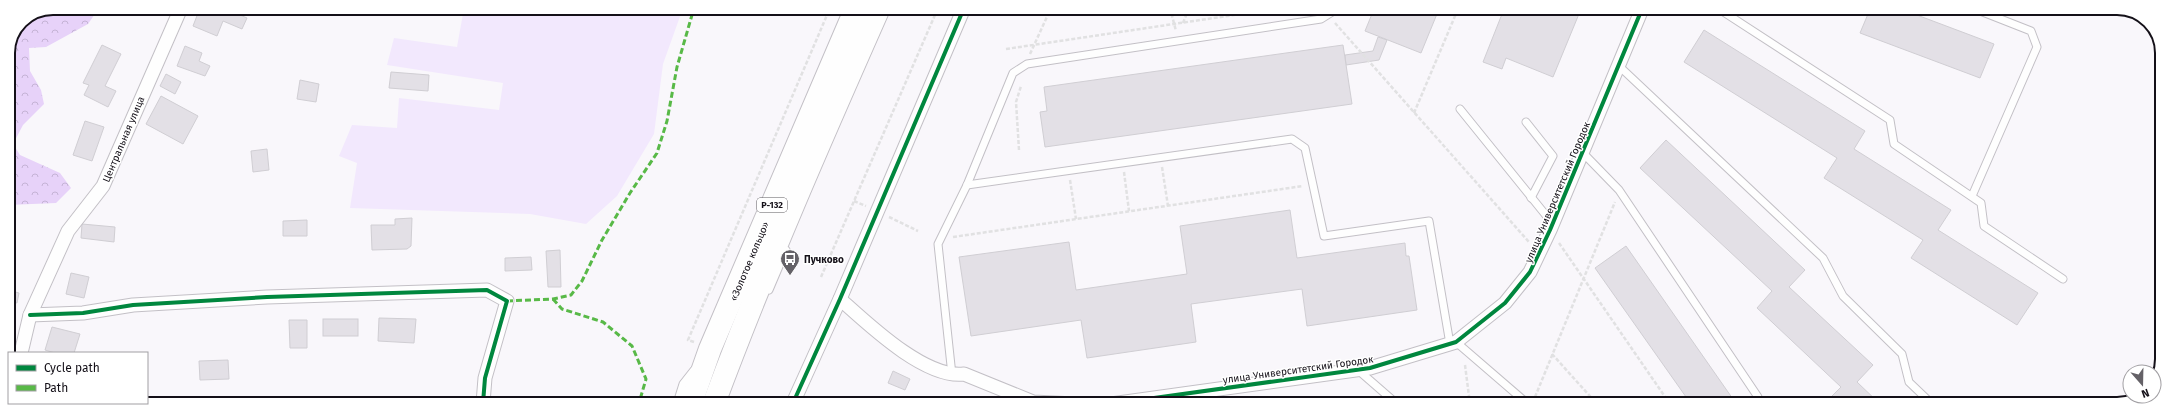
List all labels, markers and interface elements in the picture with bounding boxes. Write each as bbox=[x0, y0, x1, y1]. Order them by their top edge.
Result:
street label: Центральная улица bbox=[100, 95, 147, 184]
street label: улица Университетский Городок bbox=[1523, 119, 1593, 265]
road number: Р-132 bbox=[757, 198, 787, 212]
street label: «Золотое кольцо» bbox=[728, 220, 772, 303]
bus stop icon: Пучково bbox=[779, 248, 801, 276]
place label: Пучково bbox=[804, 254, 844, 266]
legend bbox=[8, 352, 148, 404]
street label: улица Университетский Городок bbox=[1222, 353, 1375, 386]
text: Cycle path bbox=[44, 361, 100, 375]
north arrow bbox=[2122, 364, 2162, 404]
text: Path bbox=[44, 381, 68, 395]
text: N bbox=[2140, 386, 2151, 400]

